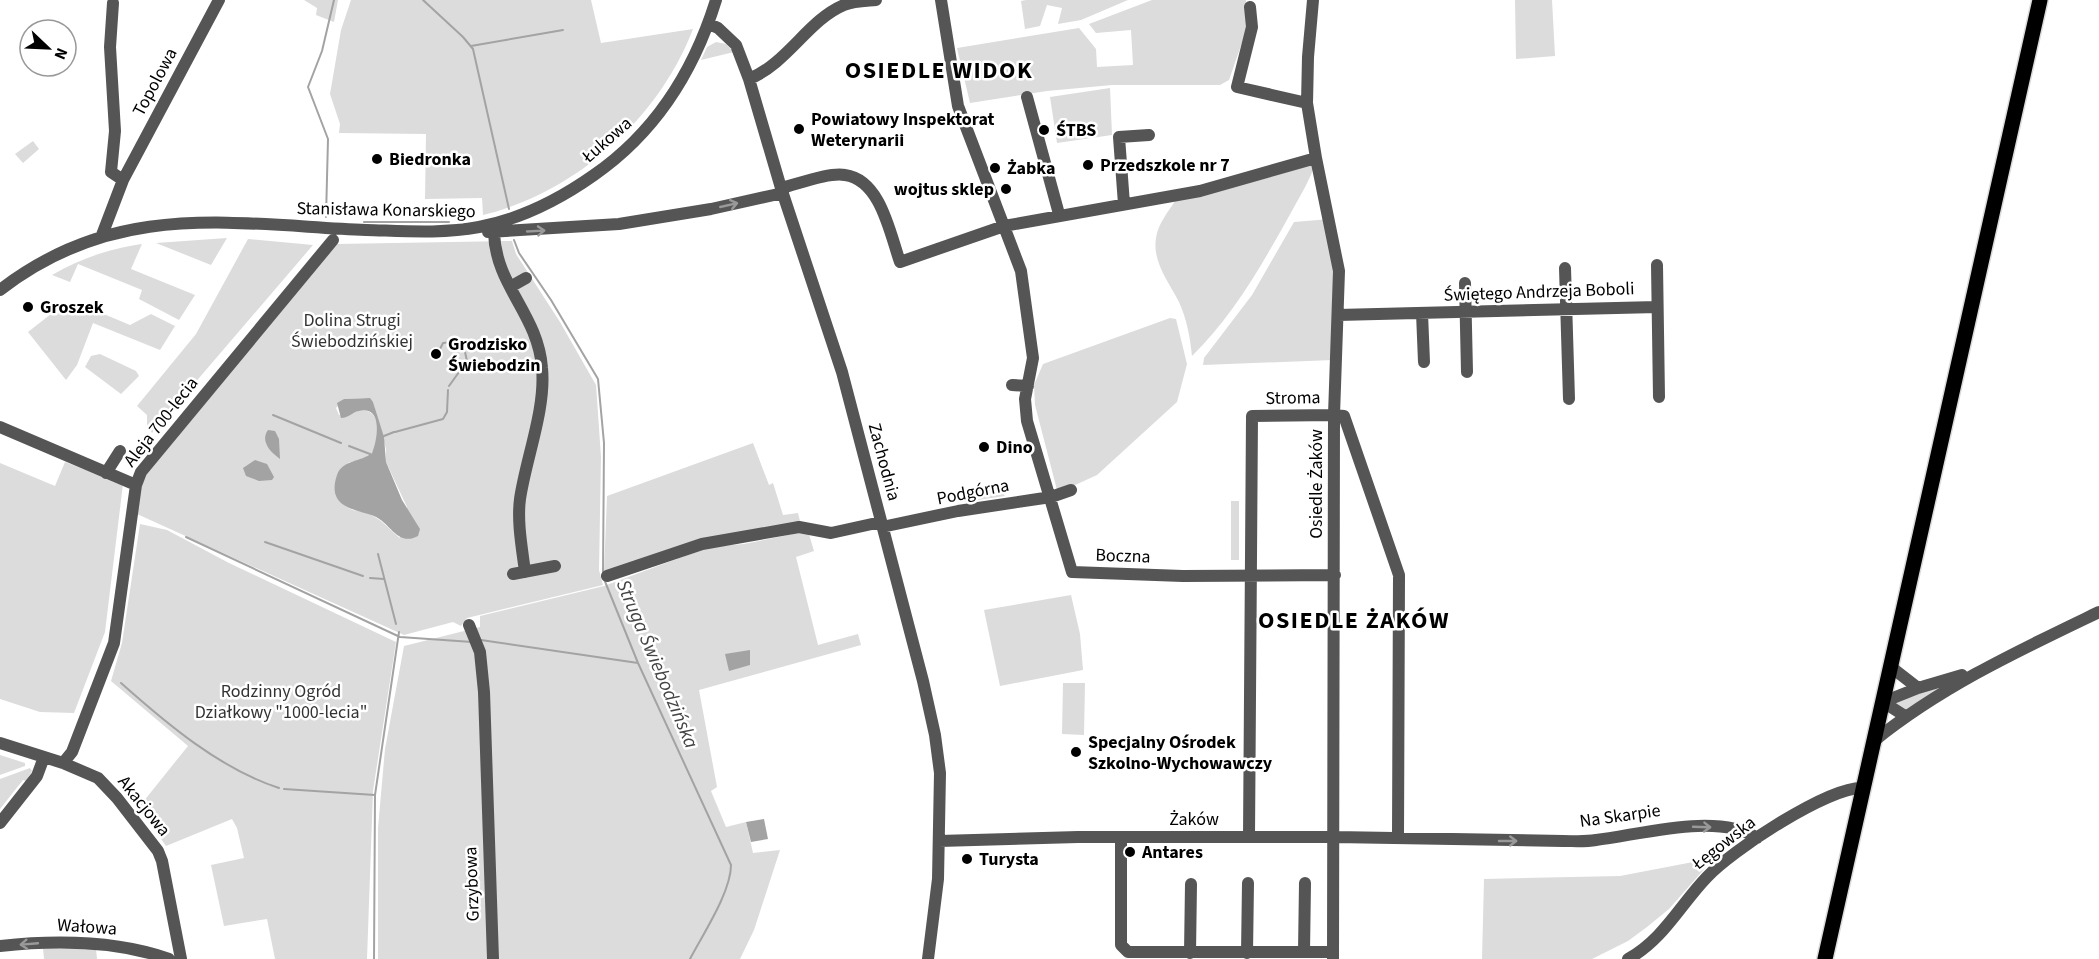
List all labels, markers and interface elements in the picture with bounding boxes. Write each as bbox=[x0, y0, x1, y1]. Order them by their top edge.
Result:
north arrow bbox=[18, 18, 78, 78]
street label: Topolowa bbox=[127, 43, 183, 121]
text: N bbox=[49, 44, 73, 63]
district label: OSIEDLE WIDOK bbox=[845, 53, 1033, 88]
place label: Powiatowy Inspektorat Weterynarii bbox=[811, 107, 995, 153]
street label: Łukowa bbox=[576, 111, 637, 169]
place label: ŚTBS bbox=[1056, 118, 1096, 143]
marker: Powiatowy Inspektorat Weterynarii bbox=[792, 122, 806, 136]
marker: ŚTBS bbox=[1037, 123, 1051, 137]
place label: Biedronka bbox=[389, 147, 471, 172]
marker: Biedronka bbox=[370, 152, 384, 166]
place label: Przedszkole nr 7 bbox=[1100, 153, 1230, 178]
place label: Żabka bbox=[1007, 156, 1056, 181]
marker: Przedszkole nr 7 bbox=[1081, 158, 1095, 172]
marker: Żabka bbox=[988, 161, 1002, 175]
place label: wojtus sklep bbox=[894, 177, 994, 202]
marker: wojtus sklep bbox=[999, 182, 1013, 196]
street label: Stanisława Konarskiego bbox=[296, 196, 476, 224]
one-way arrow bbox=[720, 199, 739, 211]
one-way arrow bbox=[526, 225, 546, 236]
street label: Świętego Andrzeja Boboli bbox=[1443, 276, 1635, 308]
place label: Groszek bbox=[40, 295, 104, 320]
marker: Groszek bbox=[21, 300, 35, 314]
park label: Dolina Strugi Świebodzińskiej bbox=[291, 308, 413, 354]
place label: Grodzisko Świebodzin bbox=[448, 332, 540, 378]
marker: Grodzisko Świebodzin bbox=[429, 347, 443, 361]
street label: Aleja 700-lecia bbox=[118, 372, 204, 472]
street label: Stroma bbox=[1265, 385, 1321, 411]
street label: Zachodnia bbox=[862, 420, 906, 504]
street label: Osiedle Żaków bbox=[1304, 429, 1329, 539]
place label: Dino bbox=[996, 435, 1033, 460]
marker: Dino bbox=[977, 440, 991, 454]
street label: Podgórna bbox=[935, 473, 1011, 511]
street label: Boczna bbox=[1095, 543, 1151, 569]
water label: Struga Świebodzińska bbox=[609, 575, 705, 753]
district label: OSIEDLE ŻAKÓW bbox=[1258, 603, 1450, 638]
park label: Rodzinny Ogród Działkowy "1000-lecia" bbox=[195, 679, 367, 725]
place label: Specjalny Ośrodek Szkolno-Wychowawczy bbox=[1088, 730, 1273, 776]
marker: Specjalny Ośrodek Szkolno-Wychowawczy bbox=[1069, 745, 1083, 759]
street label: Akacjowa bbox=[112, 770, 176, 842]
street label: Na Skarpie bbox=[1578, 798, 1662, 834]
street label: Żaków bbox=[1169, 807, 1219, 832]
street label: Łęgowska bbox=[1686, 810, 1761, 876]
one-way arrow bbox=[1691, 822, 1711, 833]
one-way arrow bbox=[1498, 835, 1518, 847]
place label: Antares bbox=[1141, 840, 1203, 865]
marker: Antares bbox=[1123, 845, 1137, 859]
street label: Grzybowa bbox=[458, 846, 486, 922]
place label: Turysta bbox=[979, 847, 1039, 872]
marker: Turysta bbox=[960, 852, 974, 866]
street label: Wałowa bbox=[56, 912, 118, 942]
one-way arrow bbox=[19, 938, 39, 949]

